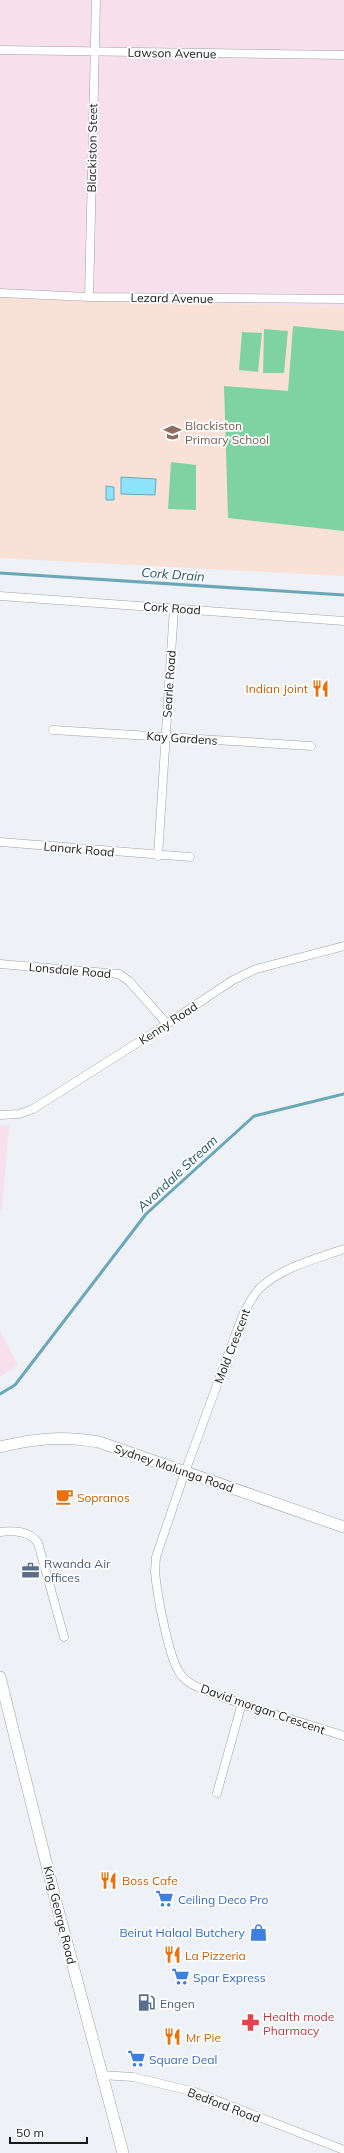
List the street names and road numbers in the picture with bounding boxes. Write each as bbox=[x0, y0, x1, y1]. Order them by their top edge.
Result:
street label: Lawson Avenue bbox=[127, 45, 217, 61]
street label: Blackiston Steet bbox=[84, 103, 100, 193]
street label: Lezard Avenue bbox=[130, 290, 214, 306]
street label: Cork Road bbox=[143, 599, 201, 617]
street label: Searle Road bbox=[159, 650, 179, 718]
street label: Kay Gardens bbox=[146, 728, 218, 748]
street label: Lanark Road bbox=[43, 838, 115, 860]
street label: Lonsdale Road bbox=[28, 959, 112, 981]
street label: Kenny Road bbox=[136, 998, 200, 1048]
street label: Mold Crescent bbox=[211, 1306, 253, 1386]
street label: Sydney Malunga Road bbox=[112, 1441, 236, 1495]
street label: David morgan Crescent bbox=[199, 1681, 327, 1737]
street label: King George Road bbox=[41, 1864, 79, 1966]
street label: Bedford Road bbox=[186, 2084, 262, 2126]

